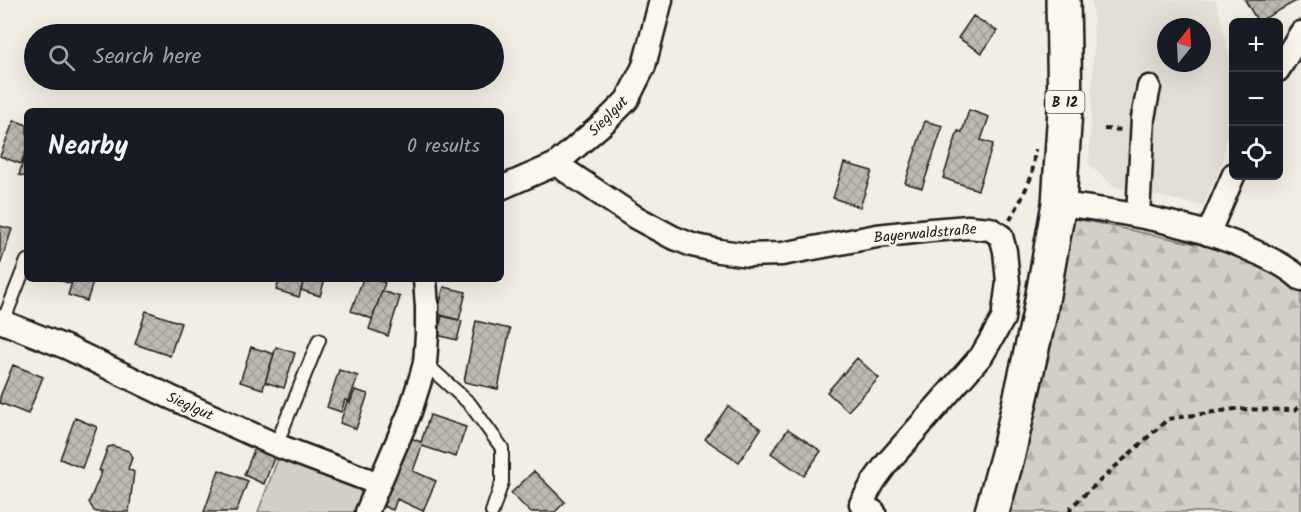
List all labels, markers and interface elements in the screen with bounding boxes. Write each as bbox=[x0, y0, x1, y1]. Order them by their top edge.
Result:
north arrow bbox=[1157, 18, 1211, 72]
map controls bbox=[1229, 18, 1283, 180]
button: + bbox=[1229, 18, 1283, 72]
search box bbox=[24, 24, 504, 90]
text: Search here bbox=[93, 40, 201, 75]
icon: search bbox=[45, 41, 78, 74]
button: − bbox=[1229, 72, 1283, 126]
street label: Sieglgut bbox=[583, 91, 635, 143]
road number: B 12 bbox=[1046, 91, 1084, 113]
text: Nearby bbox=[48, 126, 128, 168]
button: locate bbox=[1229, 126, 1283, 180]
text: 0 results bbox=[407, 131, 480, 163]
street label: Bayerwaldstraße bbox=[873, 218, 978, 250]
street label: Sieglgut bbox=[162, 386, 217, 428]

